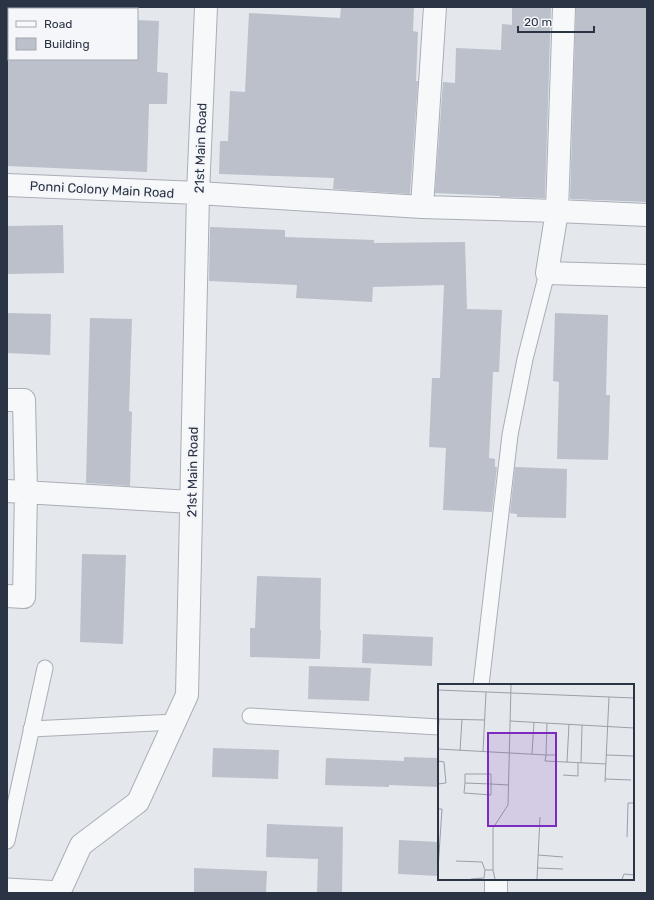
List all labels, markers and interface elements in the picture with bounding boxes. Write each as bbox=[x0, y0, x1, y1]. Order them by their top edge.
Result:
legend bbox=[8, 8, 138, 60]
scale bar bbox=[518, 8, 594, 34]
text: 20 m bbox=[524, 15, 552, 29]
text: Road bbox=[44, 17, 72, 31]
text: Building bbox=[44, 37, 90, 51]
street label: 21st Main Road bbox=[191, 102, 210, 194]
street label: Ponni Colony Main Road bbox=[29, 178, 175, 201]
street label: 21st Main Road bbox=[184, 427, 201, 517]
inset map bbox=[438, 684, 634, 880]

